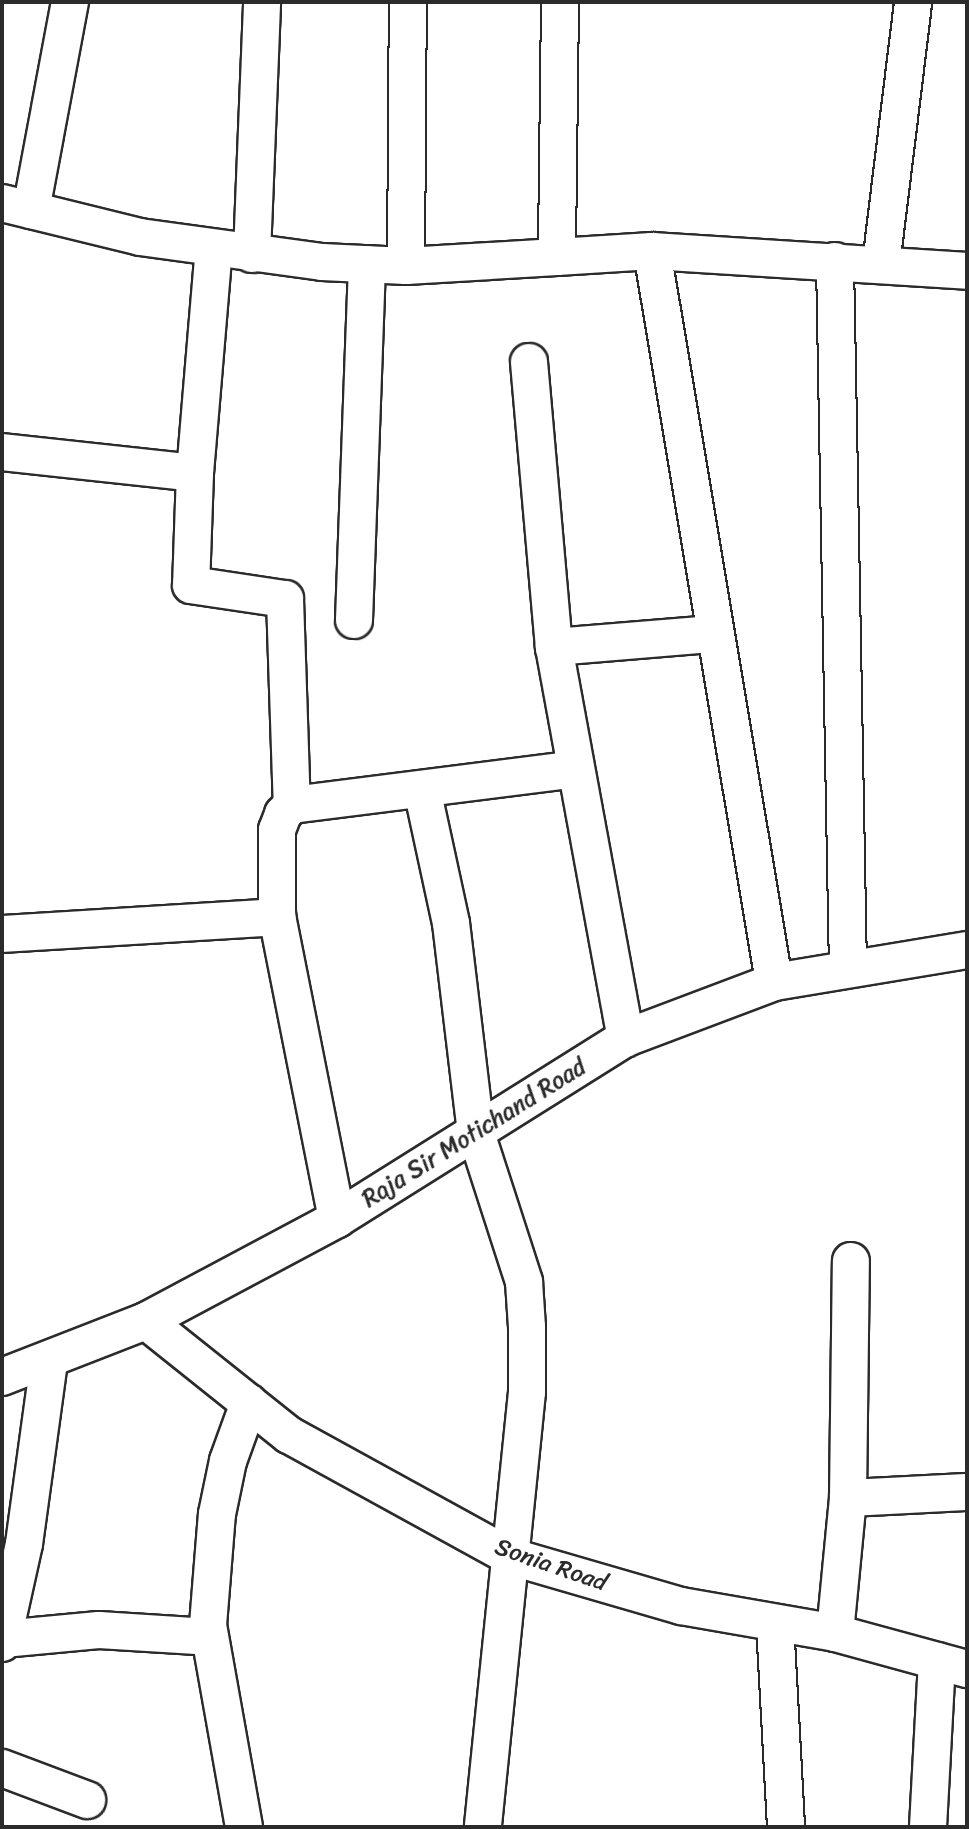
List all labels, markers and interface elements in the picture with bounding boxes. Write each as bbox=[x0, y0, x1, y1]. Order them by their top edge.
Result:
street label: Raja Sir Motichand Road bbox=[356, 1052, 592, 1214]
street label: Sonia Road bbox=[491, 1532, 611, 1598]

